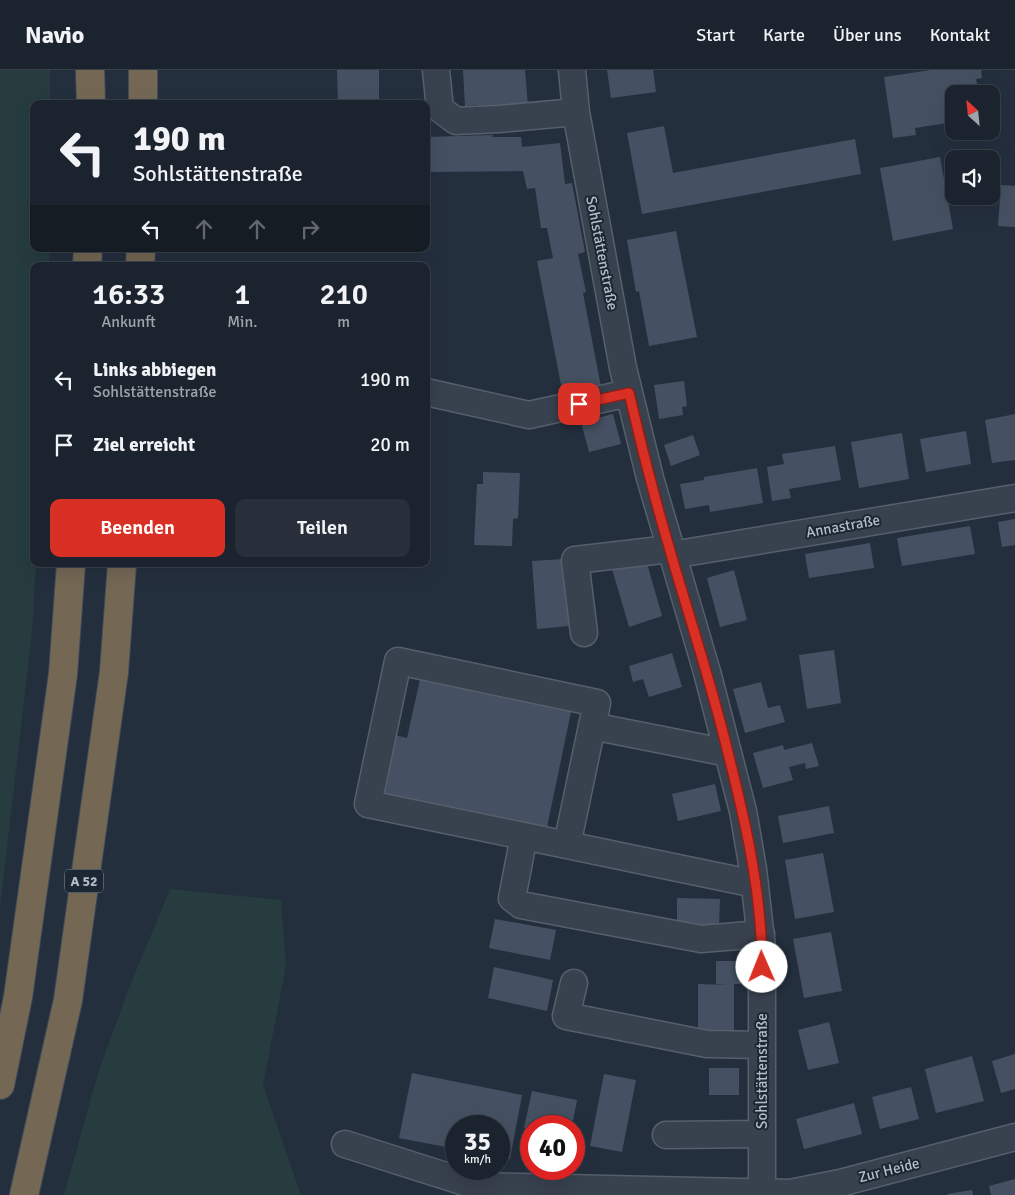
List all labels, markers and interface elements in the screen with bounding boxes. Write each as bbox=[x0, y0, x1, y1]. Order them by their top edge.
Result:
text: Navio bbox=[25, 20, 84, 50]
text: Start bbox=[696, 24, 735, 46]
text: Karte bbox=[763, 24, 805, 46]
text: Über uns bbox=[833, 24, 902, 46]
text: Kontakt bbox=[930, 24, 990, 46]
north arrow bbox=[945, 85, 1000, 140]
map controls bbox=[945, 85, 1000, 205]
text: 190 m bbox=[133, 117, 226, 160]
icon: left bbox=[50, 120, 115, 185]
button: sound bbox=[945, 150, 1000, 205]
text: Sohlstättenstraße bbox=[133, 160, 303, 187]
street label: Sohlstättenstraße bbox=[582, 194, 622, 312]
icon: left bbox=[137, 215, 165, 243]
icon: ahead bbox=[190, 215, 218, 243]
icon: ahead bbox=[243, 215, 271, 243]
icon: right bbox=[296, 215, 324, 243]
text: 16:33 bbox=[92, 276, 165, 313]
text: 1 bbox=[234, 276, 250, 313]
text: 210 bbox=[319, 276, 368, 313]
text: Ankunft bbox=[102, 312, 156, 332]
text: Min. bbox=[227, 312, 257, 332]
text: m bbox=[337, 312, 350, 332]
text: Links abbiegen bbox=[93, 358, 216, 382]
icon: left bbox=[50, 366, 78, 394]
text: 190 m bbox=[360, 368, 410, 392]
text: Sohlstättenstraße bbox=[93, 382, 216, 402]
pin bbox=[558, 383, 600, 425]
icon: arrive bbox=[565, 390, 593, 418]
icon: arrive bbox=[50, 431, 78, 459]
text: Ziel erreicht bbox=[93, 433, 195, 457]
text: 20 m bbox=[370, 433, 410, 457]
button: Beenden bbox=[50, 499, 225, 557]
button: Teilen bbox=[235, 499, 410, 557]
street label: Annastraße bbox=[805, 511, 881, 541]
road number: A 52 bbox=[65, 869, 103, 892]
position arrow bbox=[735, 940, 787, 992]
street label: Sohlstättenstraße bbox=[753, 1013, 771, 1129]
speed limit sign: 40 bbox=[520, 1115, 585, 1180]
text: 35 bbox=[464, 1126, 491, 1157]
text: km/h bbox=[464, 1152, 491, 1167]
street label: Zur Heide bbox=[857, 1154, 921, 1186]

